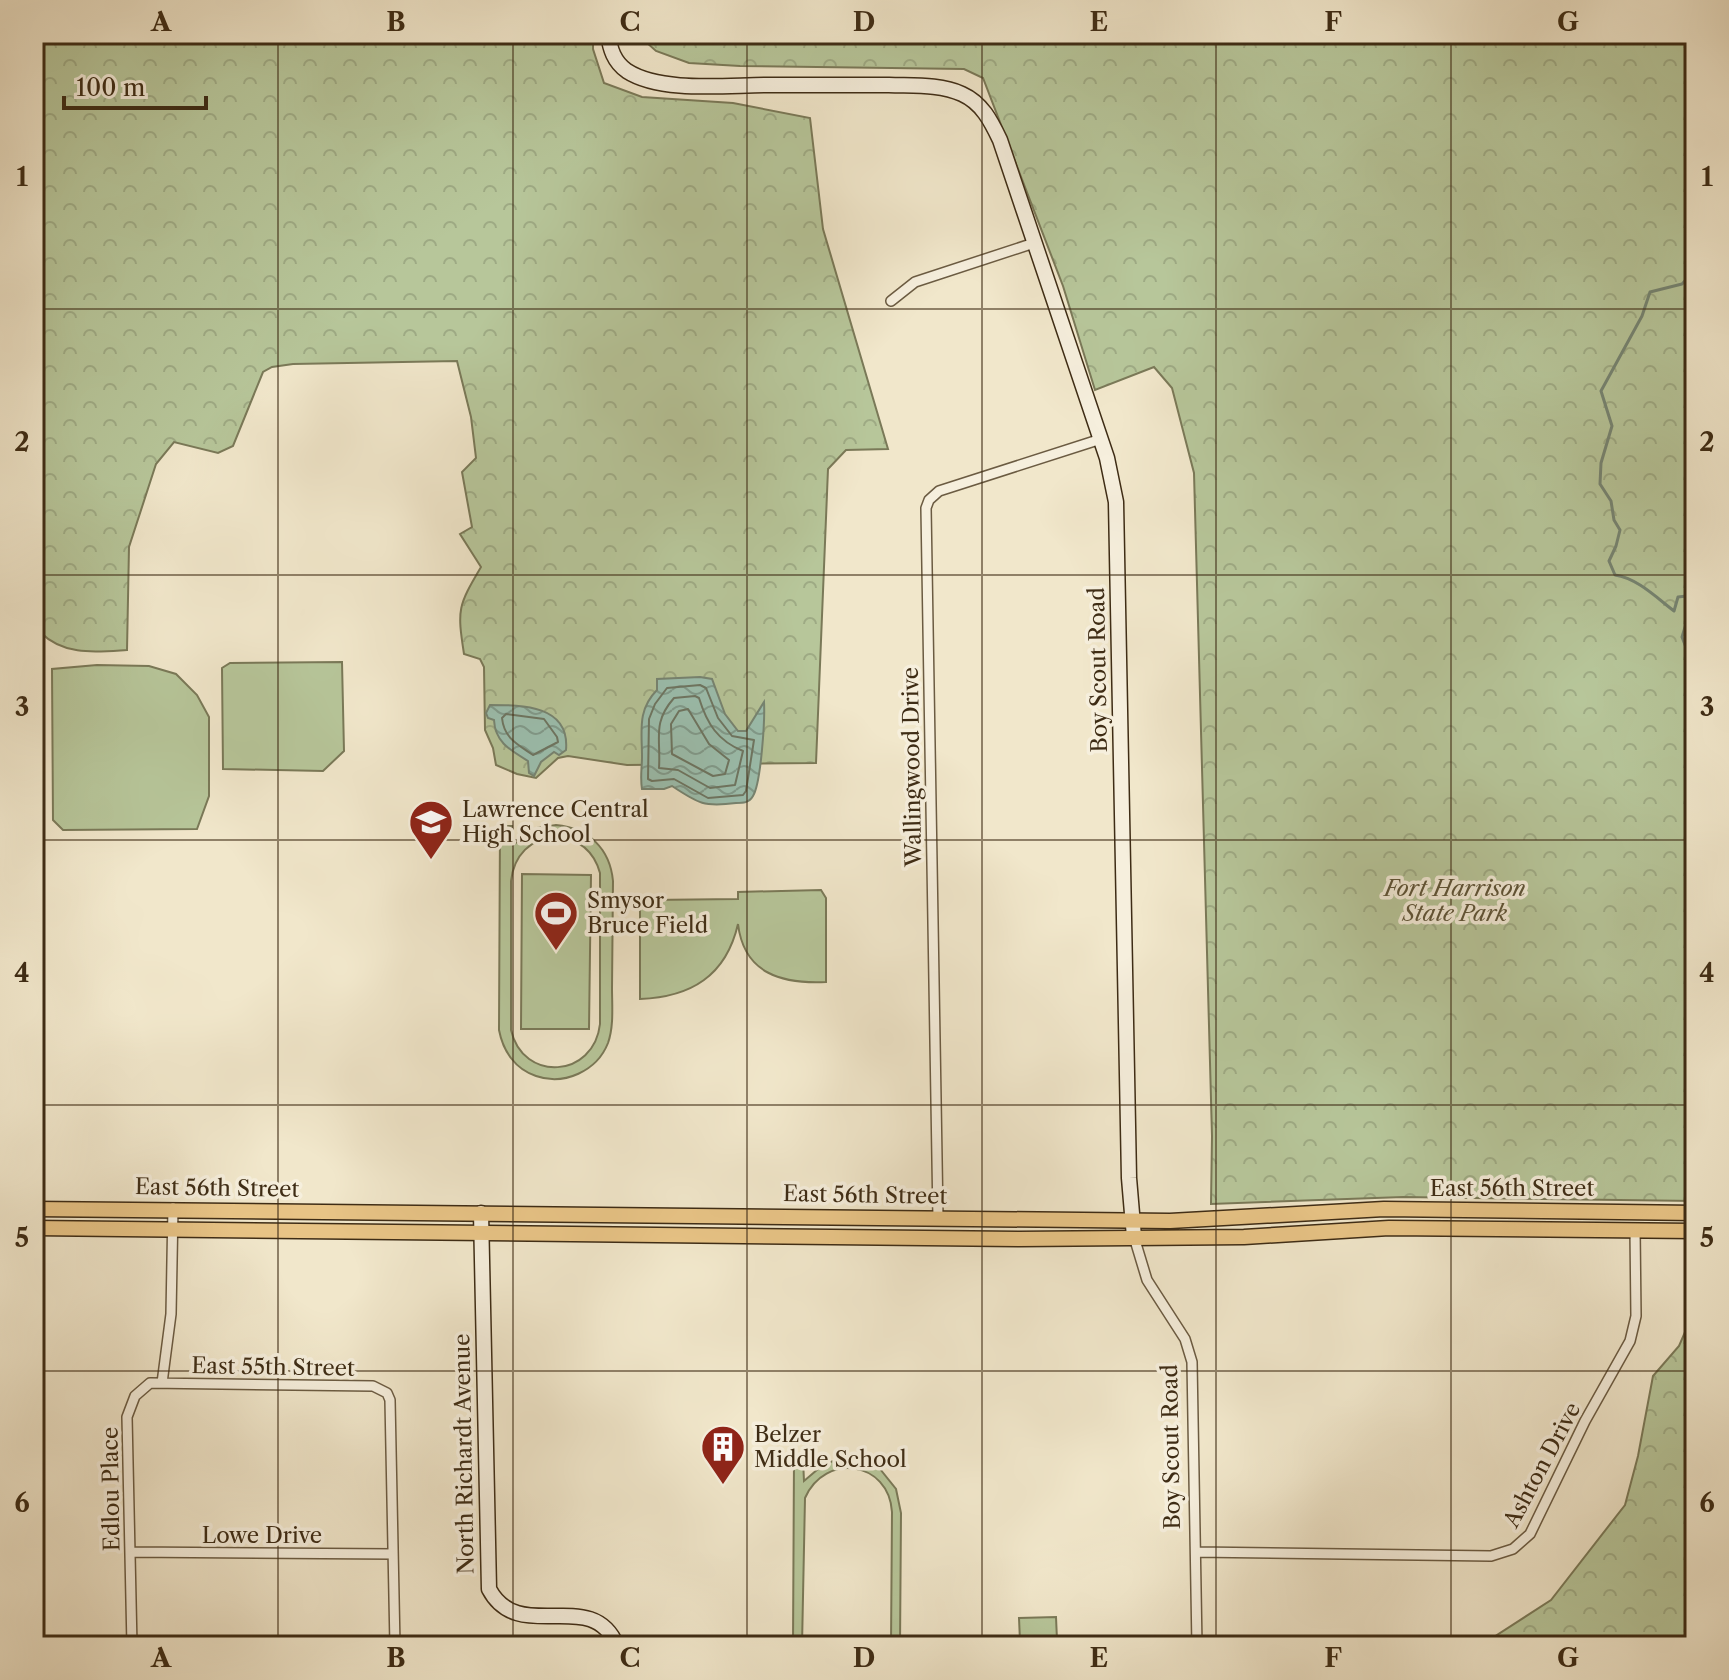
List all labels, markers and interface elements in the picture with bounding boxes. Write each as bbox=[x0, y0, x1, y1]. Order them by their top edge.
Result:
text: A bbox=[150, 6, 172, 38]
text: B bbox=[386, 6, 406, 38]
text: C bbox=[620, 6, 640, 38]
text: D bbox=[853, 6, 875, 38]
text: E bbox=[1090, 6, 1108, 38]
text: F bbox=[1324, 6, 1342, 38]
text: G bbox=[1557, 6, 1579, 38]
scale bar bbox=[64, 60, 206, 110]
text: 100 m bbox=[76, 73, 145, 102]
text: 1 bbox=[16, 161, 28, 193]
text: 1 bbox=[1701, 161, 1713, 193]
text: 2 bbox=[14, 426, 30, 458]
text: 2 bbox=[1699, 426, 1715, 458]
street label: Boy Scout Road bbox=[1083, 587, 1113, 753]
street label: Wallingwood Drive bbox=[897, 667, 927, 868]
text: 3 bbox=[15, 691, 29, 723]
text: 3 bbox=[1700, 691, 1714, 723]
place label: Lawrence Central High School bbox=[462, 796, 649, 848]
school or university icon: Lawrence Central High School bbox=[407, 798, 455, 861]
park label: Fort Harrison State Park bbox=[1382, 875, 1526, 927]
place label: Smysor Bruce Field bbox=[587, 887, 708, 939]
sports icon: Smysor Bruce Field bbox=[532, 889, 580, 952]
text: 4 bbox=[14, 957, 30, 989]
text: 4 bbox=[1699, 957, 1715, 989]
street label: East 56th Street bbox=[135, 1173, 300, 1203]
street label: East 56th Street bbox=[1430, 1175, 1594, 1202]
street label: East 56th Street bbox=[783, 1180, 948, 1210]
text: 5 bbox=[15, 1222, 29, 1254]
text: 5 bbox=[1700, 1222, 1714, 1254]
street label: North Richardt Avenue bbox=[448, 1333, 480, 1575]
street label: East 55th Street bbox=[191, 1352, 355, 1382]
street label: Boy Scout Road bbox=[1156, 1364, 1186, 1530]
street label: Ashton Drive bbox=[1497, 1398, 1586, 1533]
place label: Belzer Middle School bbox=[754, 1421, 907, 1473]
building icon: Belzer Middle School bbox=[699, 1423, 747, 1486]
street label: Edlou Place bbox=[96, 1427, 126, 1551]
text: 6 bbox=[14, 1487, 30, 1519]
text: 6 bbox=[1699, 1487, 1715, 1519]
street label: Lowe Drive bbox=[202, 1522, 322, 1549]
text: A bbox=[150, 1642, 172, 1674]
text: B bbox=[386, 1642, 406, 1674]
text: C bbox=[620, 1642, 640, 1674]
text: D bbox=[853, 1642, 875, 1674]
text: E bbox=[1090, 1642, 1108, 1674]
text: F bbox=[1324, 1642, 1342, 1674]
text: G bbox=[1557, 1642, 1579, 1674]

